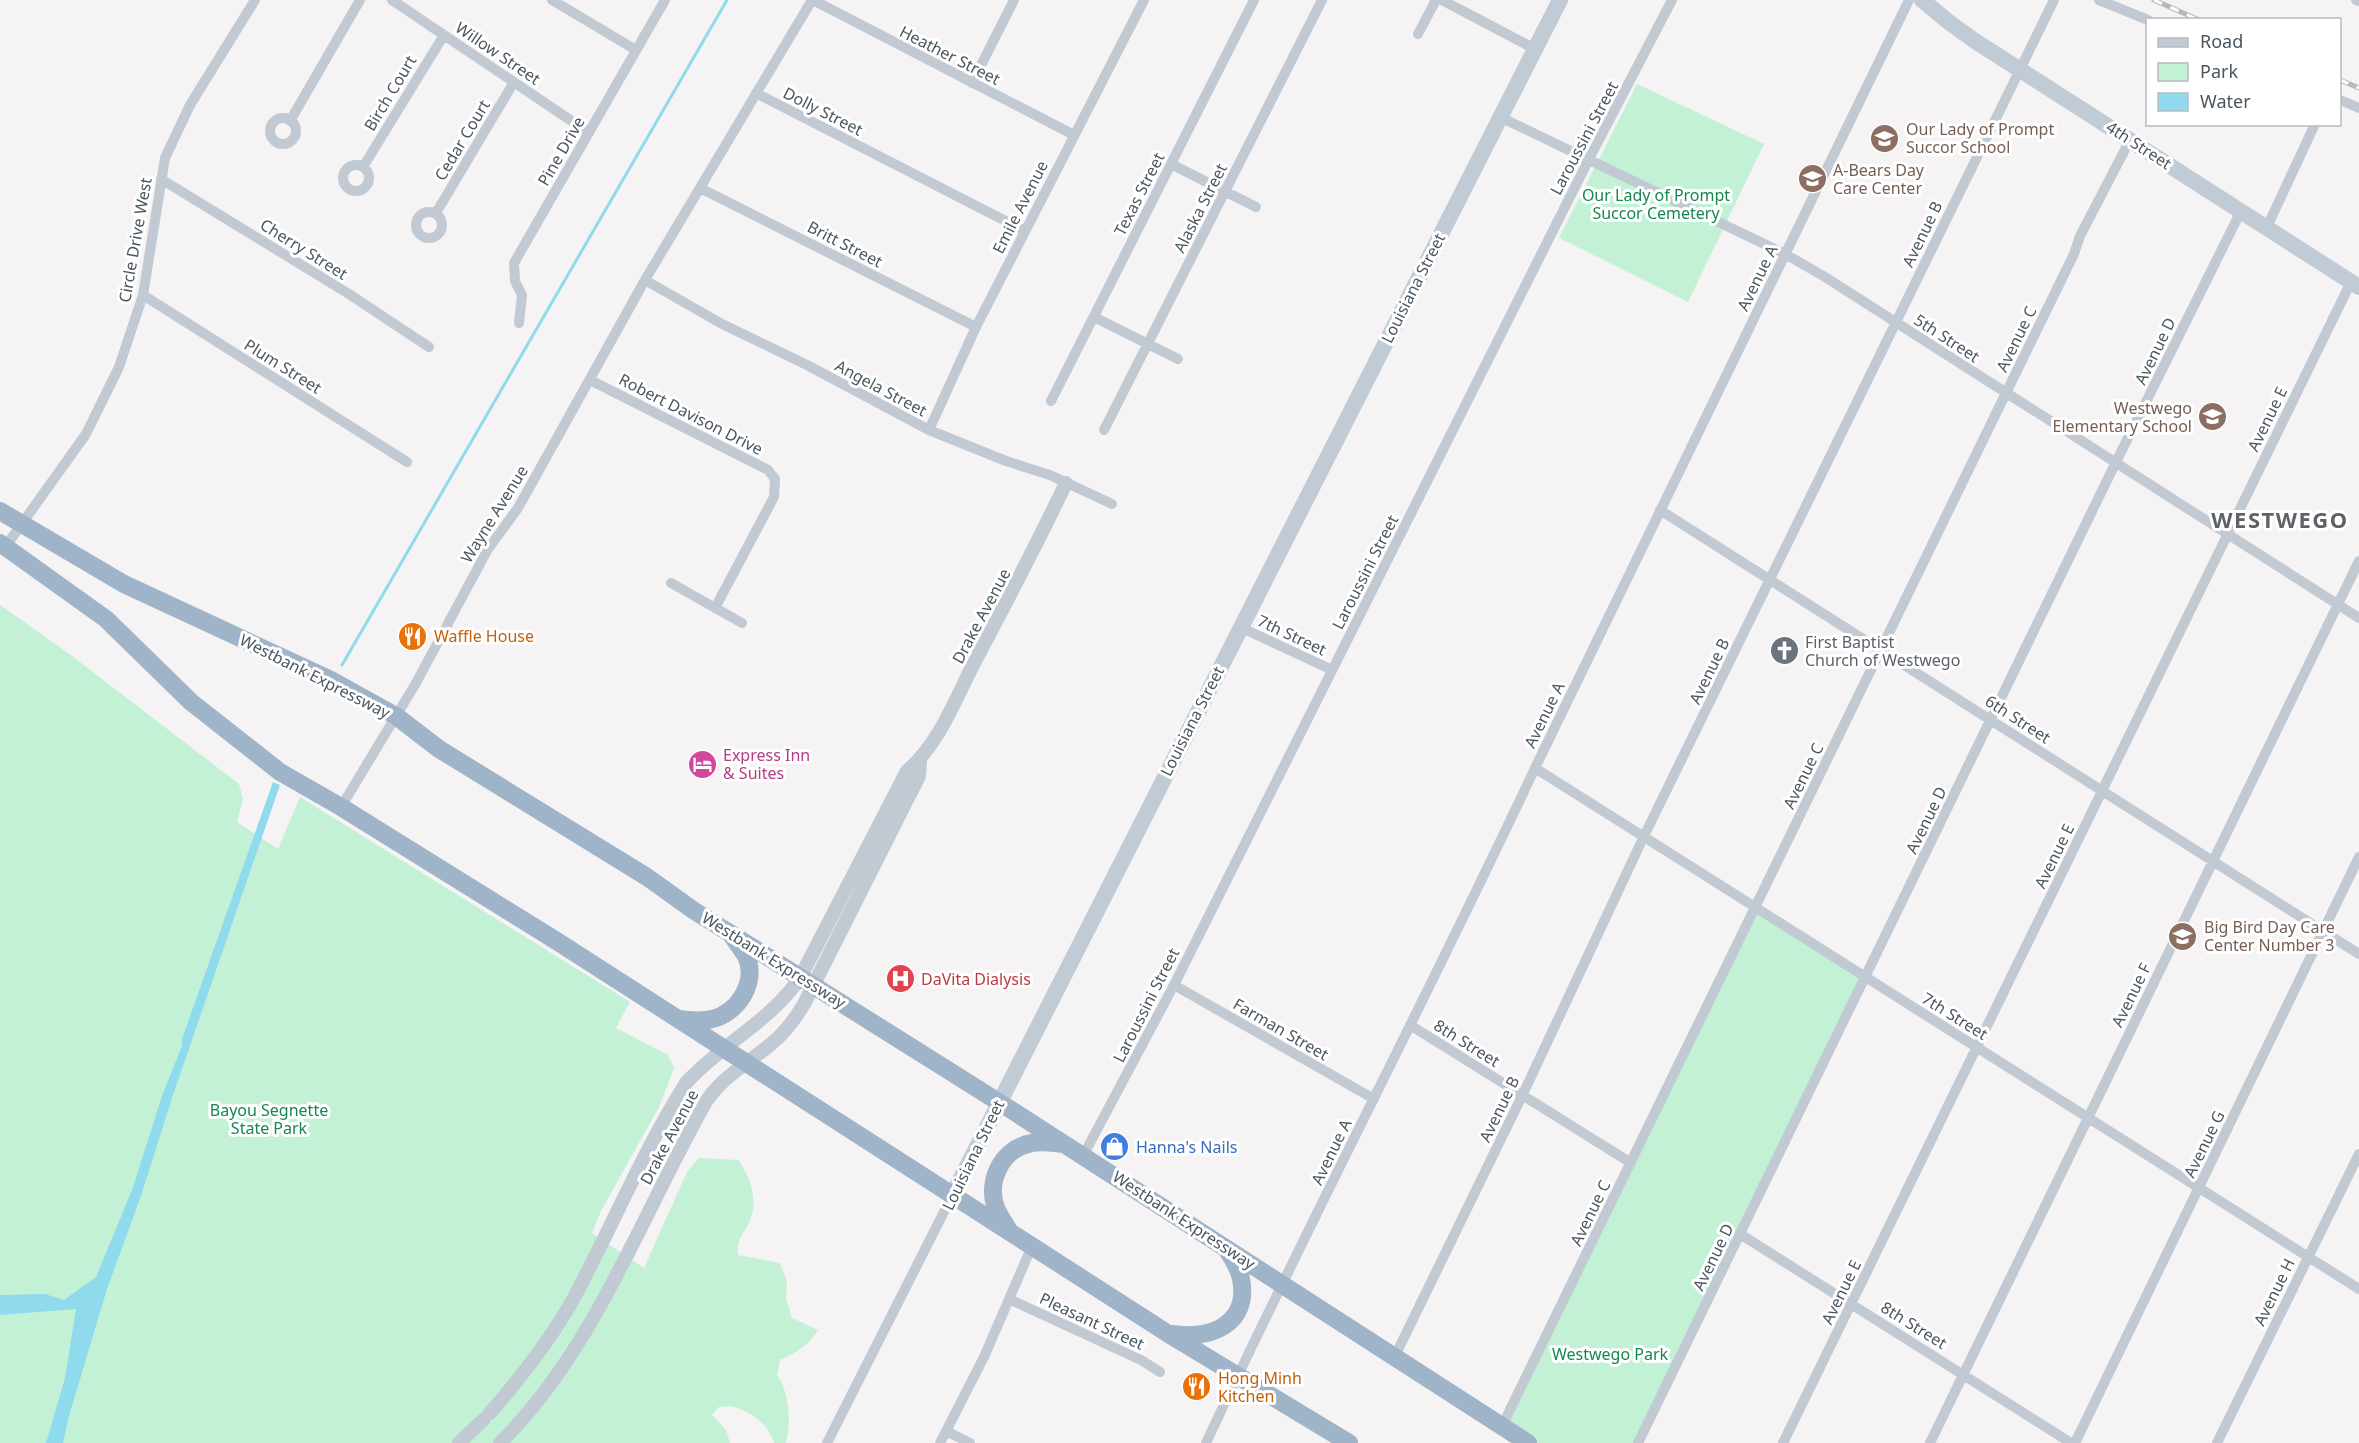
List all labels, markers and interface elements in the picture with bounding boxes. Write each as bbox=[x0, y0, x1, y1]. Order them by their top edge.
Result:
street label: Willow Street bbox=[451, 16, 545, 90]
legend bbox=[2146, 18, 2341, 126]
street label: Heather Street bbox=[896, 20, 1004, 90]
text: Road bbox=[2200, 29, 2243, 53]
street label: Birch Court bbox=[359, 51, 421, 135]
text: Park bbox=[2200, 59, 2238, 83]
street label: Laroussini Street bbox=[1545, 77, 1623, 199]
street label: Dolly Street bbox=[779, 82, 867, 141]
text: Water bbox=[2200, 89, 2251, 113]
street label: Cedar Court bbox=[429, 95, 495, 185]
street label: Pine Drive bbox=[532, 112, 590, 190]
street label: 4th Street bbox=[2102, 116, 2176, 174]
place label: Our Lady of Prompt Succor School bbox=[1906, 118, 2054, 158]
school or university icon: Our Lady of Prompt Succor School bbox=[1869, 122, 1901, 154]
street label: Texas Street bbox=[1109, 149, 1169, 239]
street label: Emile Avenue bbox=[987, 157, 1053, 257]
street label: Alaska Street bbox=[1168, 159, 1232, 256]
place label: A-Bears Day Care Center bbox=[1833, 159, 1925, 199]
school or university icon: A-Bears Day Care Center bbox=[1796, 163, 1828, 195]
street label: Circle Drive West bbox=[113, 176, 157, 304]
park label: Our Lady of Prompt Succor Cemetery bbox=[1582, 184, 1730, 224]
street label: Avenue B bbox=[1897, 197, 1947, 271]
street label: Cherry Street bbox=[256, 213, 352, 285]
street label: Britt Street bbox=[804, 216, 887, 272]
street label: Louisiana Street bbox=[1376, 229, 1450, 347]
street label: Avenue A bbox=[1732, 241, 1783, 315]
street label: Avenue C bbox=[1991, 303, 2041, 375]
street label: 5th Street bbox=[1910, 309, 1984, 367]
street label: Avenue D bbox=[2129, 314, 2181, 388]
street label: Plum Street bbox=[240, 333, 326, 399]
street label: Angela Street bbox=[831, 355, 931, 422]
street label: Robert Davison Drive bbox=[615, 368, 767, 460]
street label: Avenue E bbox=[2242, 383, 2292, 455]
place label: Westwego Elementary School bbox=[2053, 397, 2192, 437]
school or university icon: Westwego Elementary School bbox=[2197, 401, 2229, 433]
street label: Wayne Avenue bbox=[455, 461, 533, 567]
district label: WESTWEGO bbox=[2211, 504, 2349, 534]
street label: Laroussini Street bbox=[1327, 511, 1403, 633]
street label: Drake Avenue bbox=[947, 565, 1015, 667]
street label: 7th Street bbox=[1254, 609, 1330, 661]
restaurant icon: Waffle House bbox=[397, 620, 429, 652]
place label: Waffle House bbox=[434, 625, 534, 647]
street label: Westbank Expressway bbox=[236, 629, 395, 724]
place label: First Baptist Church of Westwego bbox=[1805, 631, 1960, 671]
street label: Avenue B bbox=[1684, 634, 1734, 708]
church icon: First Baptist Church of Westwego bbox=[1768, 635, 1800, 667]
street label: Louisiana Street bbox=[1155, 662, 1229, 780]
street label: Avenue A bbox=[1519, 678, 1570, 752]
street label: 6th Street bbox=[1981, 690, 2055, 748]
street label: Avenue C bbox=[1778, 740, 1828, 812]
place label: Express Inn & Suites bbox=[723, 744, 810, 784]
hotel icon: Express Inn & Suites bbox=[686, 748, 718, 780]
street label: Avenue D bbox=[1900, 783, 1952, 857]
street label: Avenue E bbox=[2029, 820, 2079, 892]
street label: Westbank Expressway bbox=[698, 907, 851, 1014]
place label: Big Bird Day Care Center Number 3 bbox=[2204, 916, 2335, 956]
school or university icon: Big Bird Day Care Center Number 3 bbox=[2167, 920, 2199, 952]
street label: Laroussini Street bbox=[1108, 944, 1184, 1066]
street label: Avenue F bbox=[2106, 959, 2156, 1031]
hospital icon: DaVita Dialysis bbox=[884, 963, 916, 995]
place label: DaVita Dialysis bbox=[921, 968, 1031, 990]
street label: 7th Street bbox=[1918, 987, 1992, 1045]
street label: Farman Street bbox=[1229, 993, 1333, 1065]
street label: 8th Street bbox=[1430, 1014, 1504, 1072]
street label: Avenue B bbox=[1474, 1072, 1524, 1146]
street label: Drake Avenue bbox=[635, 1086, 703, 1188]
street label: Louisiana Street bbox=[937, 1096, 1009, 1214]
park label: Bayou Segnette State Park bbox=[210, 1099, 328, 1139]
street label: Avenue G bbox=[2178, 1107, 2230, 1181]
street label: Avenue A bbox=[1306, 1115, 1357, 1189]
shop icon: Hanna's Nails bbox=[1099, 1131, 1131, 1163]
place label: Hanna's Nails bbox=[1136, 1136, 1237, 1158]
street label: Westbank Expressway bbox=[1108, 1166, 1260, 1275]
street label: Avenue C bbox=[1565, 1177, 1615, 1249]
street label: Avenue D bbox=[1687, 1220, 1739, 1294]
street label: Avenue H bbox=[2248, 1255, 2300, 1329]
street label: Avenue E bbox=[1816, 1256, 1866, 1328]
street label: Pleasant Street bbox=[1036, 1287, 1148, 1355]
street label: 8th Street bbox=[1877, 1296, 1951, 1354]
park label: Westwego Park bbox=[1552, 1343, 1669, 1365]
place label: Hong Minh Kitchen bbox=[1218, 1367, 1302, 1407]
restaurant icon: Hong Minh Kitchen bbox=[1181, 1371, 1213, 1403]

